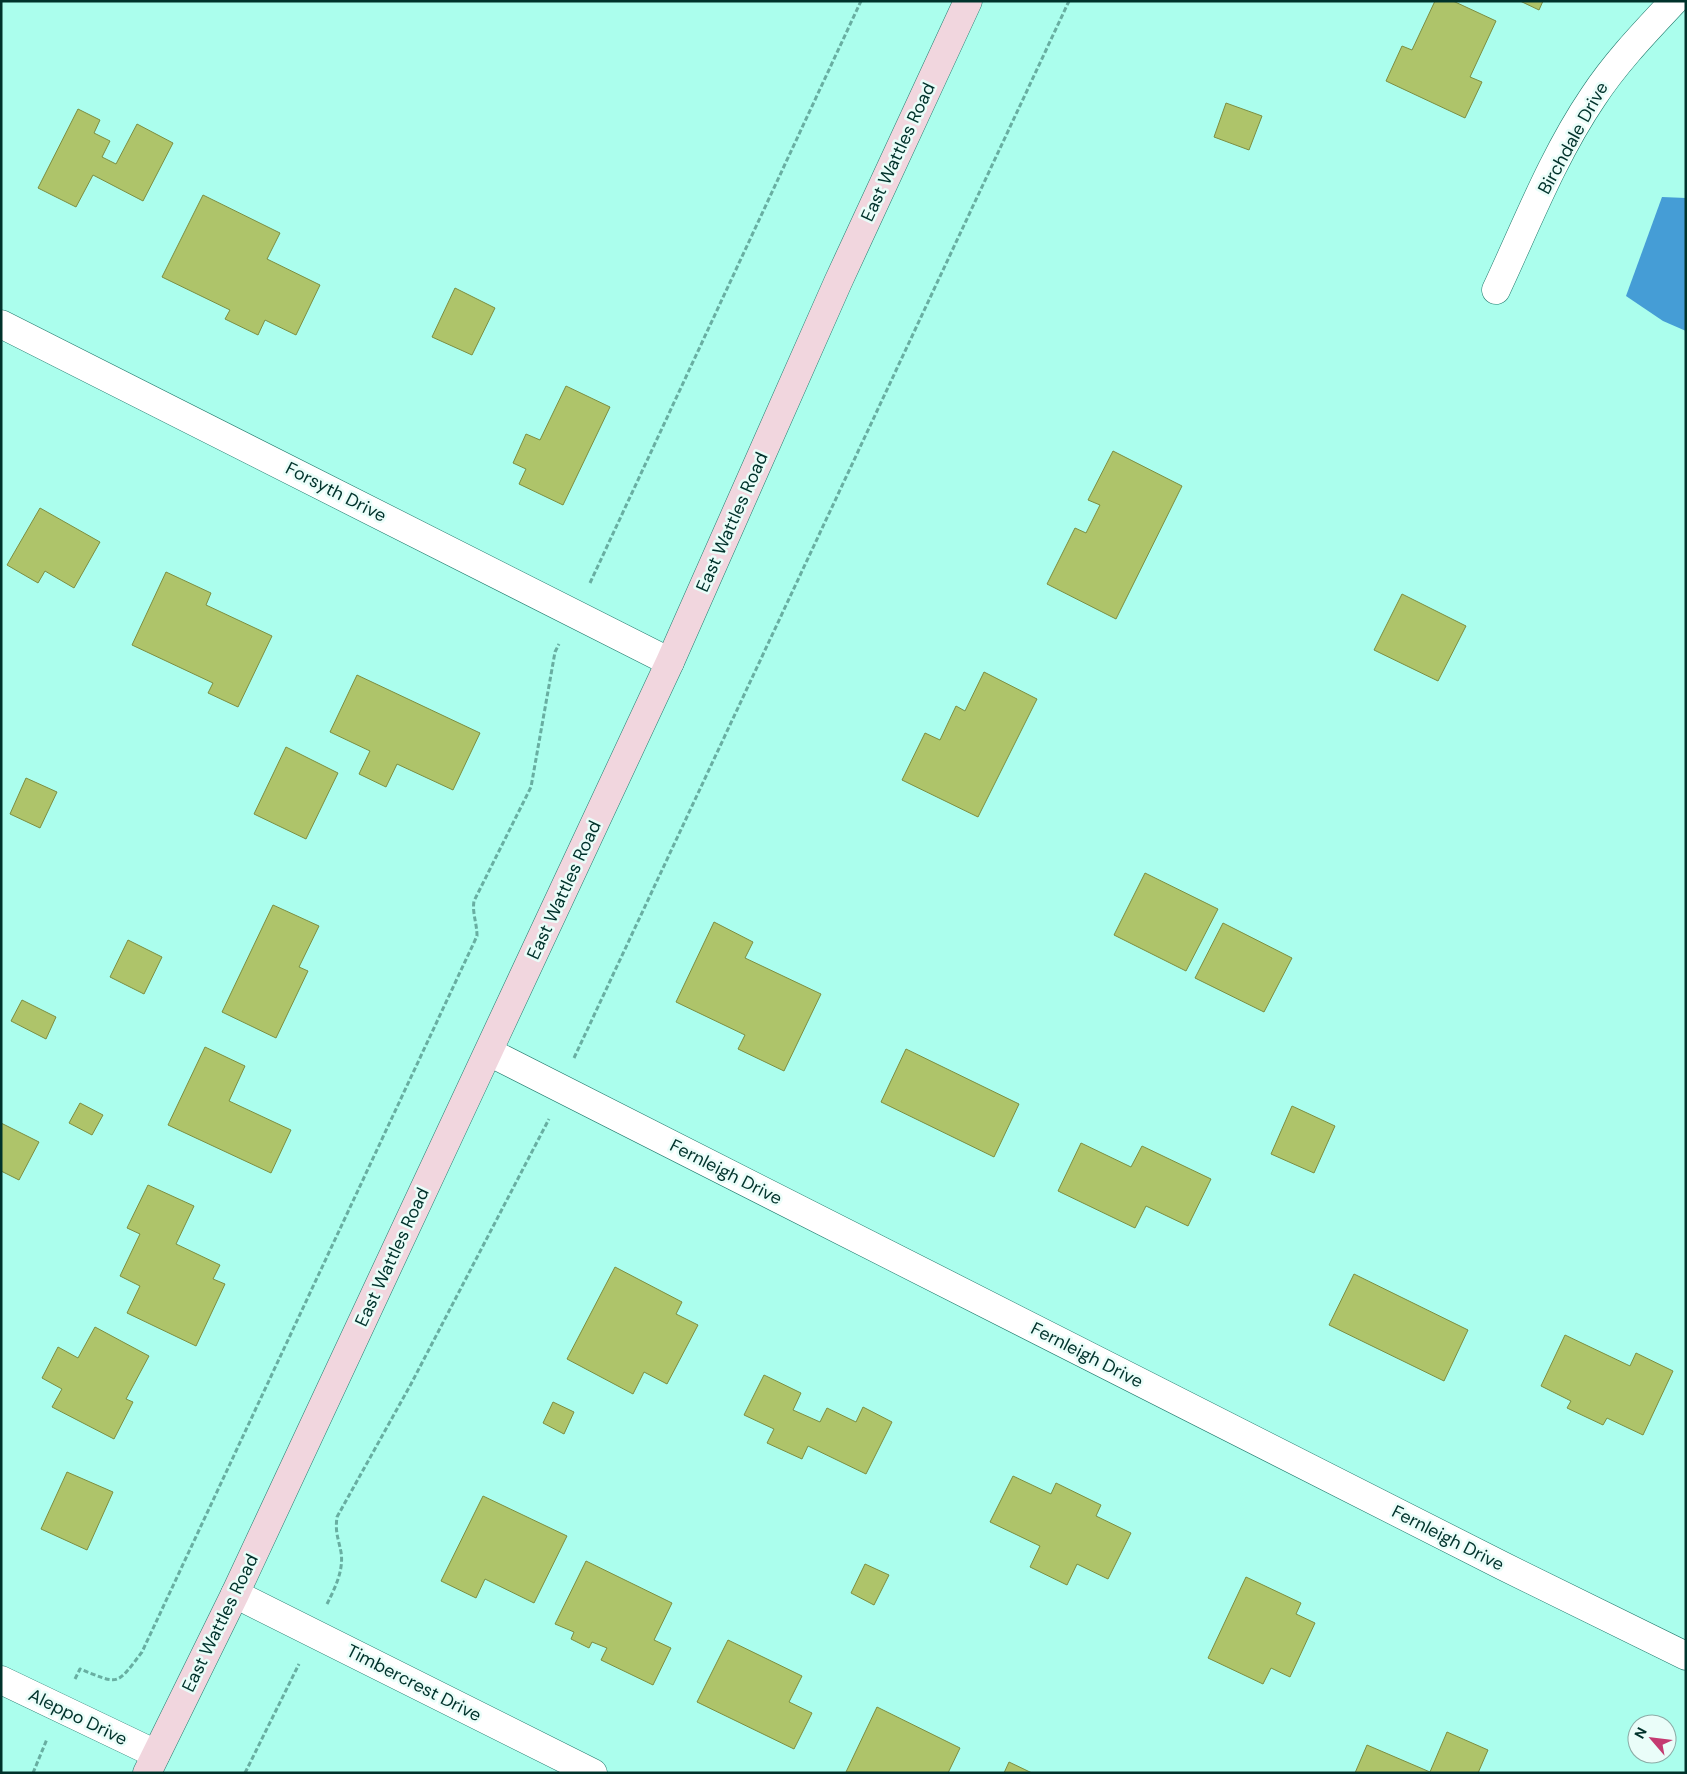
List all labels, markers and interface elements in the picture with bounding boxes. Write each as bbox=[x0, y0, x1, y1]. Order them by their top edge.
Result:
street label: Birchdale Drive bbox=[1532, 78, 1614, 198]
street label: East Wattles Road bbox=[855, 79, 941, 225]
street label: East Wattles Road bbox=[690, 448, 774, 596]
street label: Forsyth Drive bbox=[282, 456, 390, 528]
street label: East Wattles Road bbox=[521, 817, 607, 963]
street label: Fernleigh Drive bbox=[666, 1133, 786, 1211]
street label: East Wattles Road bbox=[349, 1184, 435, 1330]
street label: Fernleigh Drive bbox=[1027, 1316, 1147, 1394]
street label: Fernleigh Drive bbox=[1388, 1499, 1508, 1577]
street label: East Wattles Road bbox=[176, 1550, 264, 1696]
street label: Timbercrest Drive bbox=[343, 1639, 485, 1727]
street label: Aleppo Drive bbox=[25, 1683, 131, 1751]
north arrow bbox=[1627, 1714, 1677, 1764]
text: N bbox=[1630, 1724, 1651, 1742]

